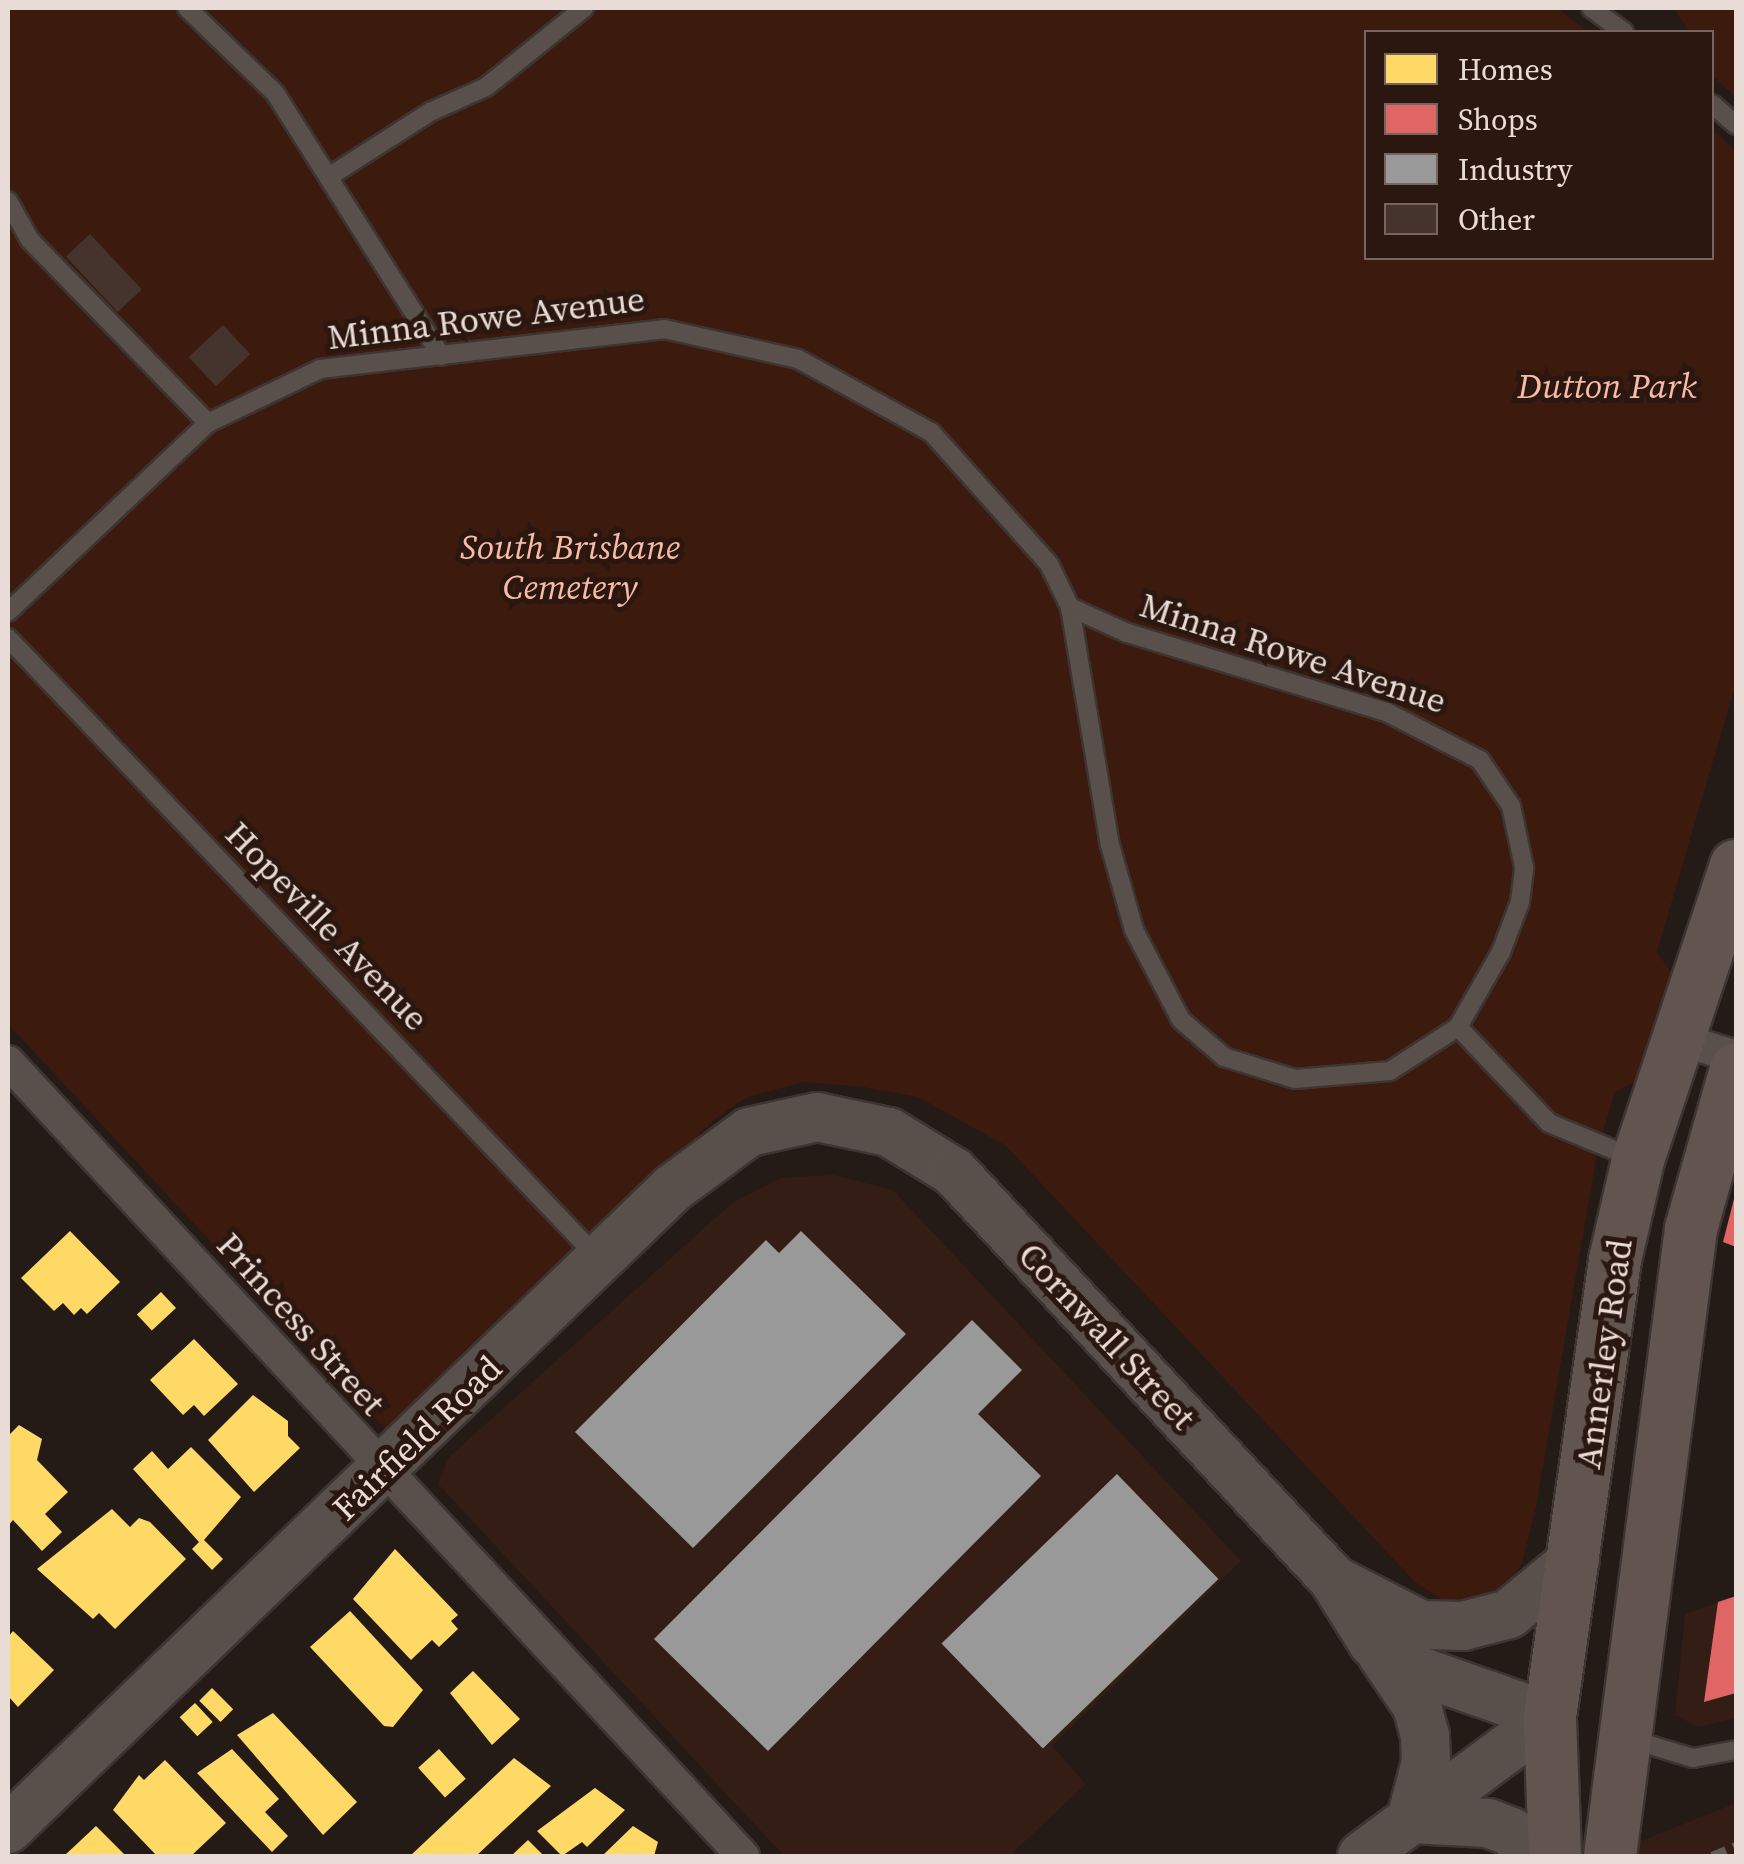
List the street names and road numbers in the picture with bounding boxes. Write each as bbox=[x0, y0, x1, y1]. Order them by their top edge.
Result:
street label: Minna Rowe Avenue bbox=[325, 278, 647, 358]
street label: Minna Rowe Avenue bbox=[1135, 584, 1451, 722]
street label: Hopeville Avenue bbox=[217, 813, 437, 1039]
street label: Princess Street bbox=[208, 1224, 394, 1424]
street label: Cornwall Street bbox=[1010, 1234, 1204, 1438]
street label: Annerley Road bbox=[1567, 1237, 1641, 1471]
street label: Fairfield Road bbox=[324, 1347, 510, 1529]

